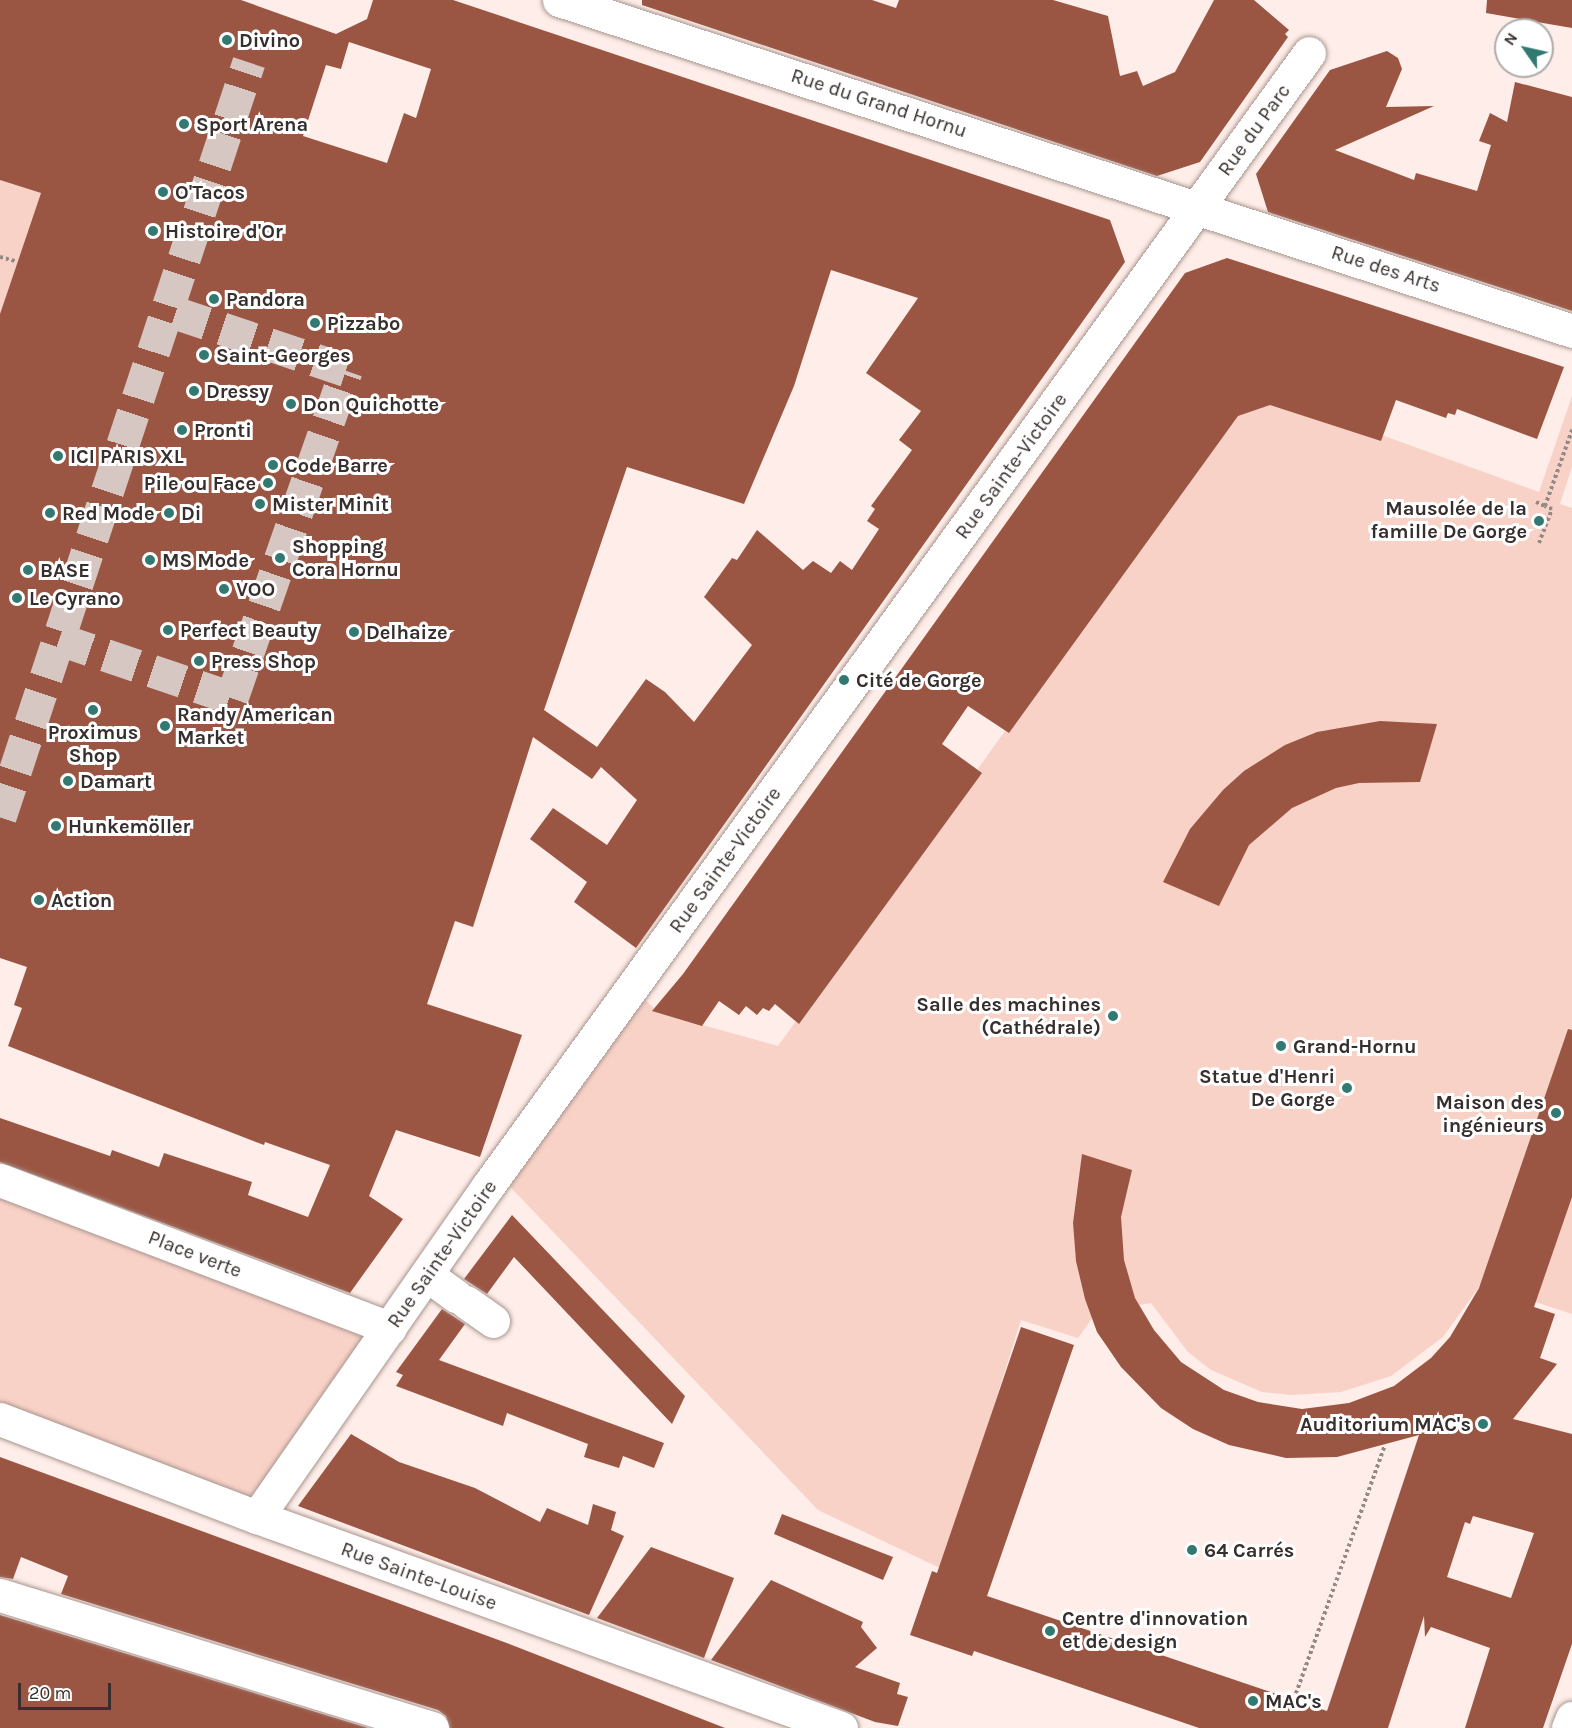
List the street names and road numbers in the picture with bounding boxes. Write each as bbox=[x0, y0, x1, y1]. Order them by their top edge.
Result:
street label: Rue du Grand Hornu bbox=[788, 63, 970, 143]
street label: Rue du Parc bbox=[1213, 79, 1295, 181]
street label: Rue des Arts bbox=[1328, 240, 1444, 298]
street label: Rue Sainte-Victoire bbox=[950, 388, 1072, 544]
street label: Rue Sainte-Victoire bbox=[664, 782, 786, 938]
street label: Rue Sainte-Victoire bbox=[382, 1176, 502, 1332]
street label: Place verte bbox=[145, 1225, 245, 1283]
street label: Rue Sainte-Louise bbox=[338, 1537, 500, 1615]

